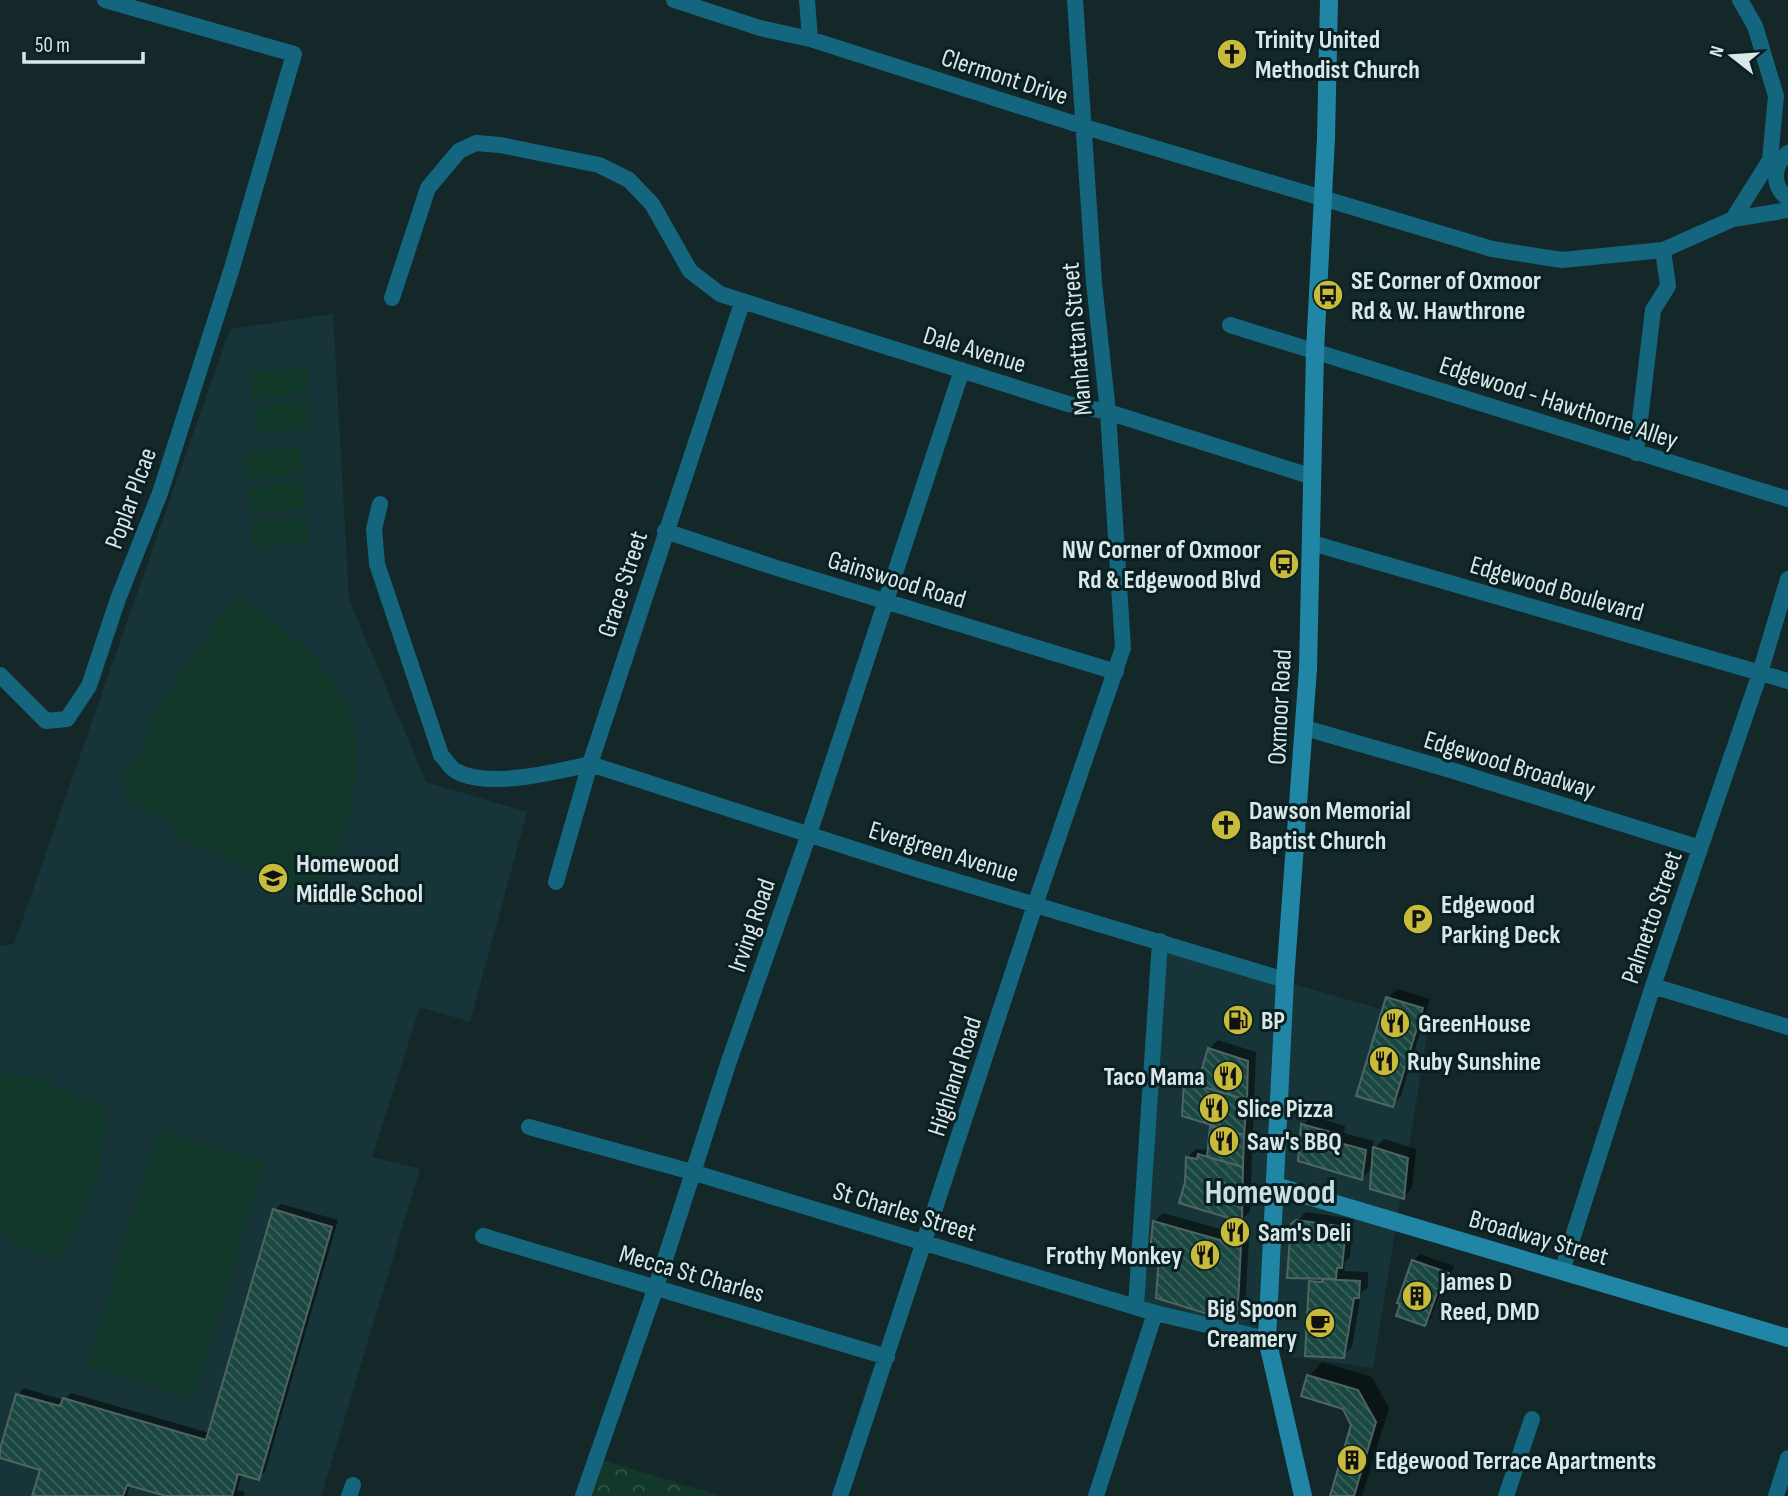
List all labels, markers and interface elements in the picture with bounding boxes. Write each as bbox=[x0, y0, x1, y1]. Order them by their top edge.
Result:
scale bar bbox=[24, 21, 144, 65]
north arrow bbox=[1697, 21, 1767, 91]
place label: Trinity United Methodist Church bbox=[1255, 25, 1420, 86]
text: 50 m bbox=[35, 33, 70, 58]
church icon: Trinity United Methodist Church bbox=[1215, 37, 1249, 71]
street label: Clermont Drive bbox=[937, 42, 1072, 113]
text: N bbox=[1705, 43, 1730, 60]
street label: Manhattan Street bbox=[1055, 261, 1100, 417]
place label: SE Corner of Oxmoor Rd & W. Hawthrone bbox=[1351, 266, 1541, 327]
bus stop icon: SE Corner of Oxmoor Rd & W. Hawthrone bbox=[1311, 278, 1345, 312]
street label: Dale Avenue bbox=[920, 320, 1030, 381]
street label: Edgewood - Hawthorne Alley bbox=[1435, 350, 1682, 457]
street label: Poplar Plcae bbox=[99, 444, 164, 553]
street label: Grace Street bbox=[592, 527, 655, 641]
place label: NW Corner of Oxmoor Rd & Edgewood Blvd bbox=[1062, 535, 1261, 596]
street label: Gainswood Road bbox=[824, 545, 969, 616]
bus stop icon: NW Corner of Oxmoor Rd & Edgewood Blvd bbox=[1267, 547, 1301, 581]
street label: Edgewood Boulevard bbox=[1466, 550, 1647, 629]
street label: Oxmoor Road bbox=[1262, 648, 1299, 766]
street label: Edgewood Broadway bbox=[1420, 725, 1599, 806]
place label: Dawson Memorial Baptist Church bbox=[1249, 796, 1411, 857]
church icon: Dawson Memorial Baptist Church bbox=[1209, 808, 1243, 842]
street label: Evergreen Avenue bbox=[865, 815, 1022, 890]
street label: Palmetto Street bbox=[1615, 847, 1690, 988]
place label: Homewood Middle School bbox=[296, 849, 423, 910]
school or university icon: Homewood Middle School bbox=[256, 861, 290, 895]
street label: Irving Road bbox=[722, 875, 783, 976]
place label: Edgewood Parking Deck bbox=[1441, 890, 1561, 951]
parking icon: Edgewood Parking Deck bbox=[1401, 902, 1435, 936]
fuel station icon: BP bbox=[1221, 1003, 1255, 1037]
place label: BP bbox=[1261, 1006, 1285, 1037]
restaurant icon: GreenHouse bbox=[1378, 1006, 1412, 1040]
place label: GreenHouse bbox=[1418, 1009, 1531, 1040]
street label: Highland Road bbox=[922, 1013, 989, 1140]
restaurant icon: Ruby Sunshine bbox=[1367, 1044, 1401, 1078]
place label: Ruby Sunshine bbox=[1407, 1047, 1541, 1078]
restaurant icon: Taco Mama bbox=[1211, 1059, 1245, 1093]
place label: Taco Mama bbox=[1103, 1062, 1205, 1093]
restaurant icon: Slice Pizza bbox=[1197, 1091, 1231, 1125]
place label: Slice Pizza bbox=[1237, 1094, 1333, 1125]
restaurant icon: Saw's BBQ bbox=[1207, 1124, 1241, 1158]
place label: Saw's BBQ bbox=[1247, 1127, 1342, 1158]
district label: Homewood bbox=[1205, 1173, 1335, 1213]
street label: St Charles Street bbox=[829, 1176, 980, 1249]
street label: Broadway Street bbox=[1465, 1204, 1612, 1273]
restaurant icon: Sam's Deli bbox=[1218, 1215, 1252, 1249]
place label: Sam's Deli bbox=[1258, 1218, 1351, 1249]
restaurant icon: Frothy Monkey bbox=[1188, 1238, 1222, 1272]
street label: Mecca St Charles bbox=[615, 1239, 768, 1310]
place label: Frothy Monkey bbox=[1046, 1241, 1182, 1272]
place label: James D Reed, DMD bbox=[1439, 1267, 1540, 1328]
building icon: James D Reed, DMD bbox=[1400, 1279, 1434, 1313]
place label: Big Spoon Creamery bbox=[1207, 1294, 1297, 1355]
cafe icon: Big Spoon Creamery bbox=[1303, 1306, 1337, 1340]
building icon: Edgewood Terrace Apartments bbox=[1335, 1443, 1369, 1477]
place label: Edgewood Terrace Apartments bbox=[1375, 1446, 1656, 1477]

